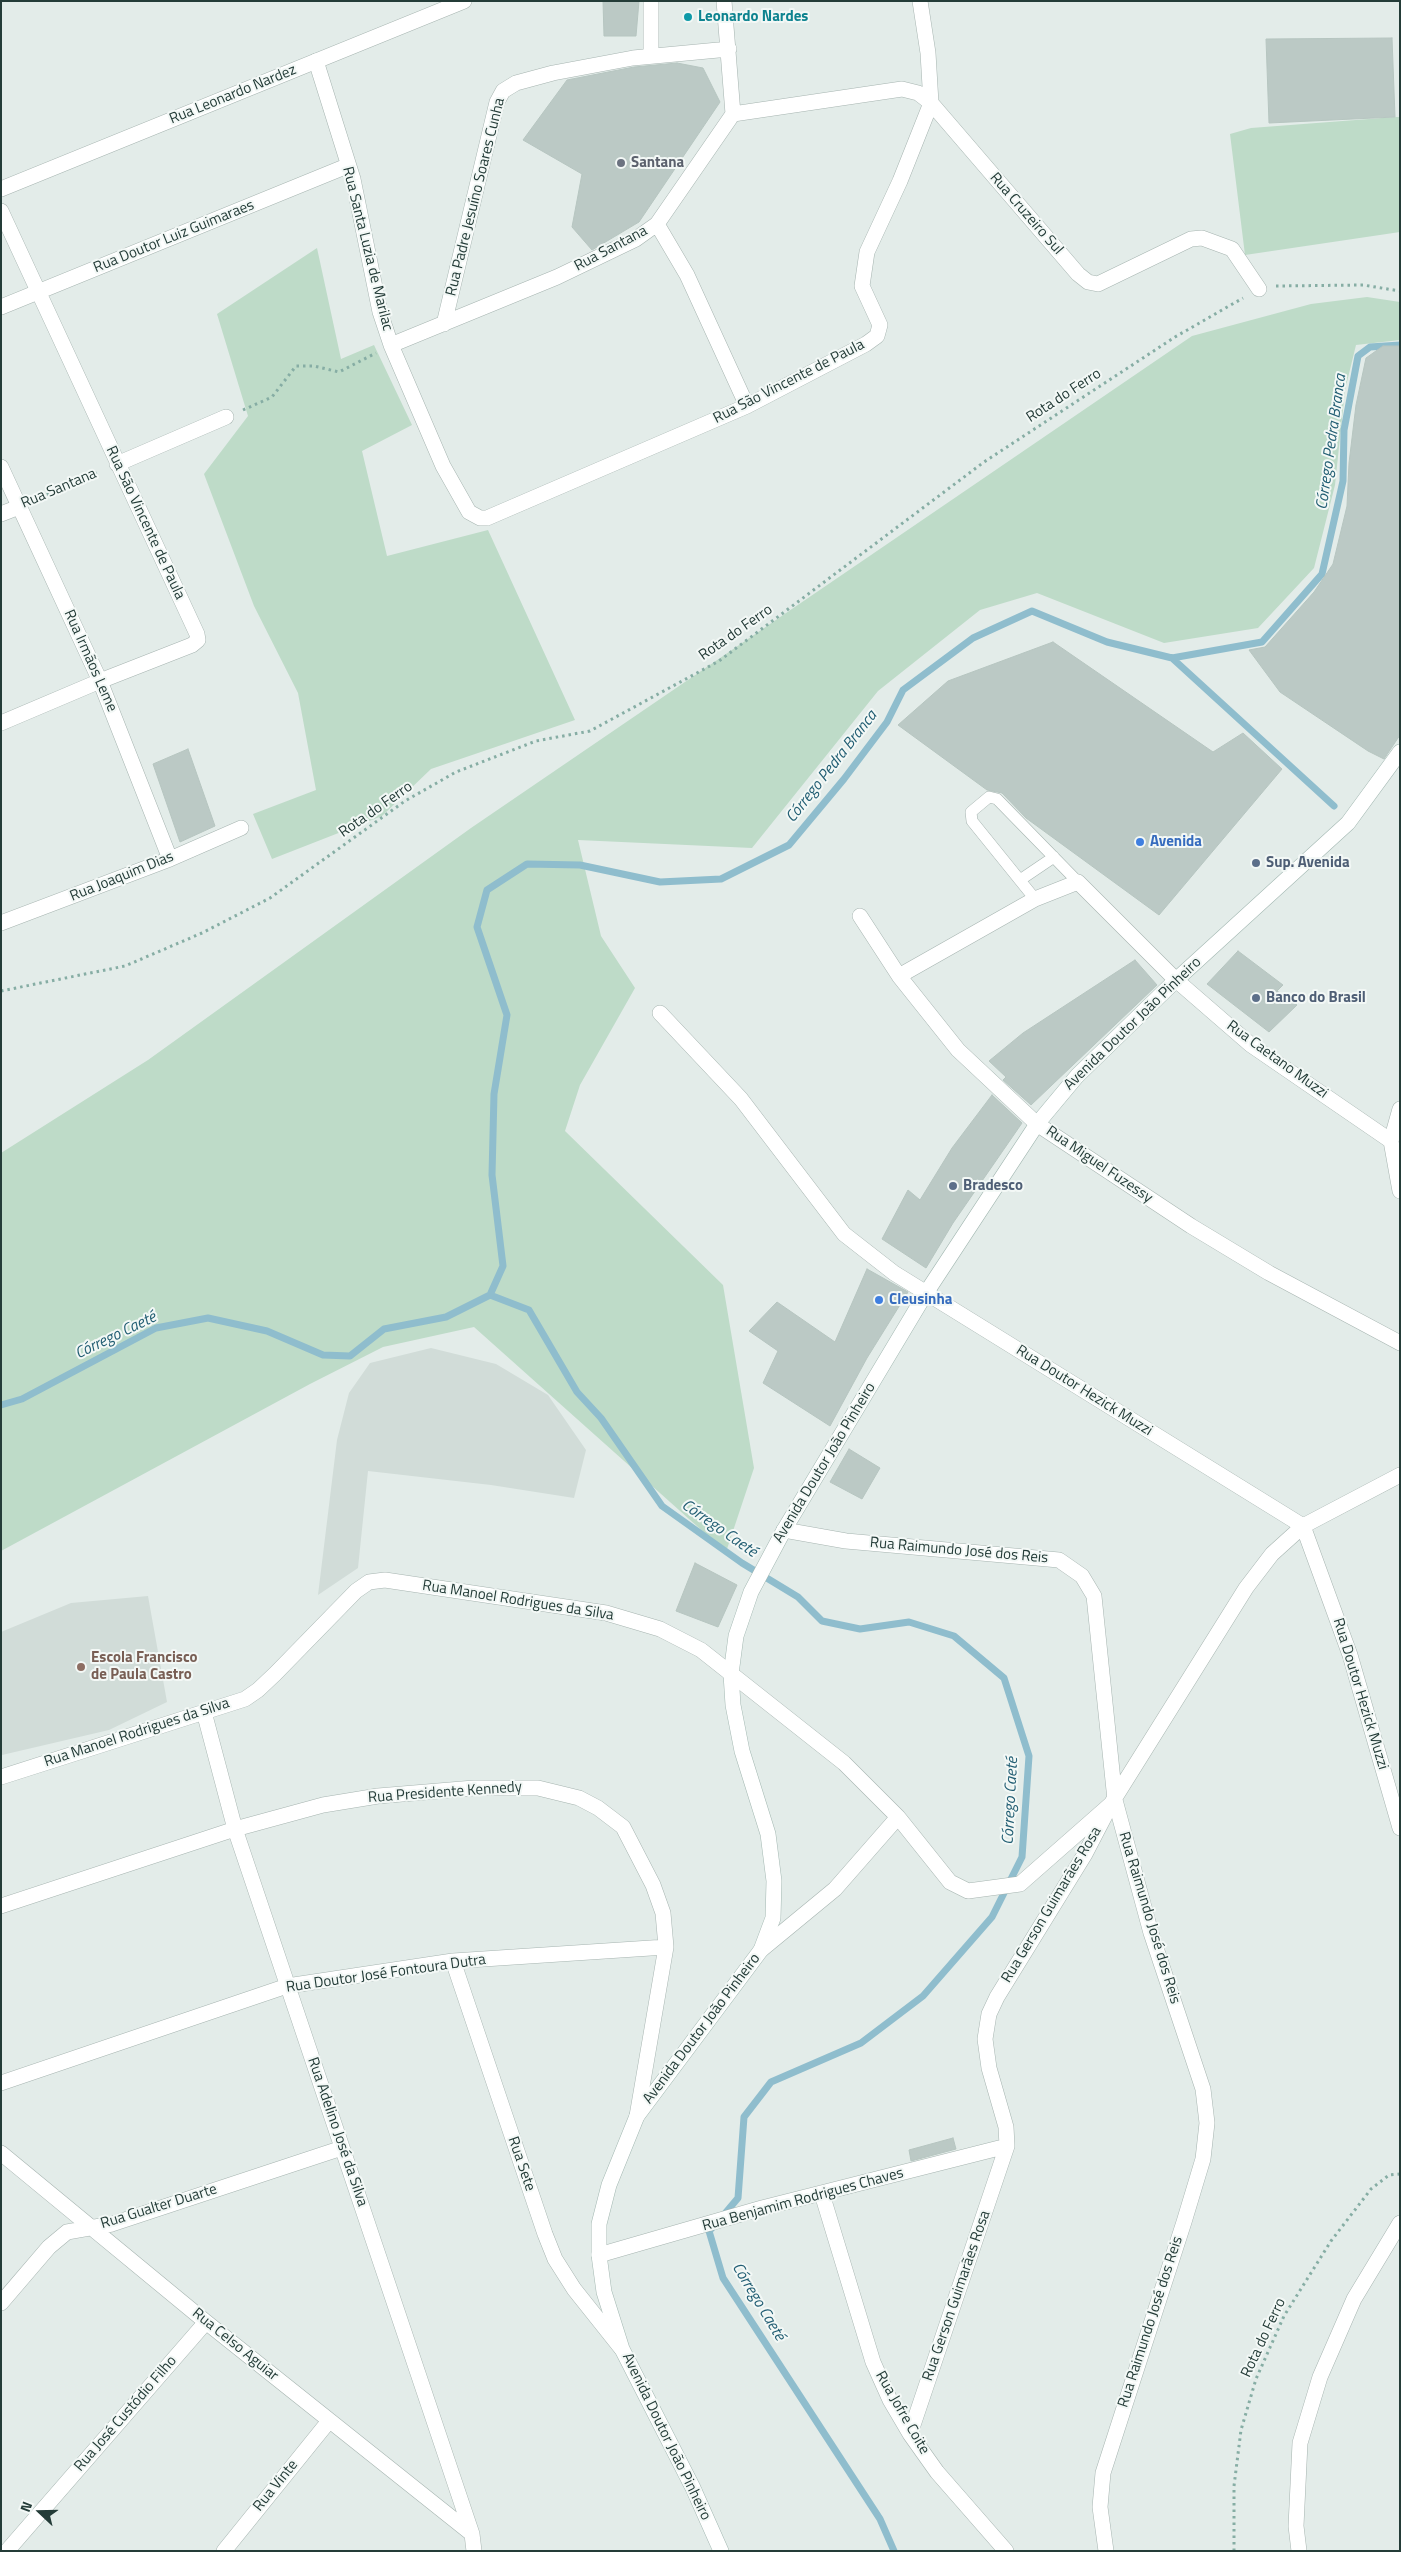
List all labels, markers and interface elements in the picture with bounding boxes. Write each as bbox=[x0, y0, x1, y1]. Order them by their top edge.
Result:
place label: Leonardo Nardes bbox=[698, 8, 808, 26]
marker: Leonardo Nardes bbox=[682, 11, 694, 23]
street label: Rua Leonardo Nardez bbox=[167, 61, 299, 129]
street label: Rua Padre Jesuíno Soares Cunha bbox=[443, 96, 509, 298]
place label: Santana bbox=[631, 154, 684, 172]
marker: Santana bbox=[615, 157, 627, 169]
street label: Rua Santa Luzia de Marilac bbox=[338, 165, 396, 333]
street label: Rua Cruzeiro Sul bbox=[986, 169, 1066, 259]
street label: Rua Doutor Luiz Guimaraes bbox=[91, 197, 257, 277]
street label: Rua Santana bbox=[571, 222, 651, 276]
street label: Rua São Vincente de Paula bbox=[710, 336, 868, 428]
street label: Rota do Ferro bbox=[1023, 365, 1105, 427]
water label: Córrego Pedra Branca bbox=[1313, 373, 1351, 511]
street label: Rua São Vincente de Paula bbox=[102, 443, 188, 603]
street label: Rua Santana bbox=[19, 465, 99, 513]
street label: Rota do Ferro bbox=[696, 601, 776, 665]
street label: Rua Irmãos Leme bbox=[59, 607, 121, 715]
water label: Córrego Pedra Branca bbox=[782, 707, 882, 827]
street label: Rota do Ferro bbox=[336, 778, 416, 842]
place label: Avenida bbox=[1150, 833, 1202, 851]
marker: Avenida bbox=[1134, 836, 1146, 848]
street label: Rua Joaquim Dias bbox=[68, 848, 176, 906]
place label: Sup. Avenida bbox=[1266, 854, 1350, 872]
marker: Sup. Avenida bbox=[1250, 857, 1262, 869]
street label: Avenida Doutor João Pinheiro bbox=[1061, 954, 1205, 1094]
place label: Banco do Brasil bbox=[1266, 989, 1366, 1007]
marker: Banco do Brasil bbox=[1250, 992, 1262, 1004]
street label: Rua Caetano Muzzi bbox=[1223, 1017, 1331, 1103]
street label: Rua Miguel Fuzessy bbox=[1042, 1123, 1156, 1207]
place label: Bradesco bbox=[963, 1177, 1023, 1195]
marker: Bradesco bbox=[947, 1180, 959, 1192]
place label: Cleusinha bbox=[889, 1291, 952, 1309]
marker: Cleusinha bbox=[873, 1294, 885, 1306]
water label: Córrego Caeté bbox=[72, 1308, 160, 1364]
street label: Rua Doutor Hezick Muzzi bbox=[1012, 1342, 1156, 1440]
street label: Avenida Doutor João Pinheiro bbox=[770, 1380, 880, 1546]
water label: Córrego Caeté bbox=[678, 1496, 760, 1562]
street label: Rua Raimundo José dos Reis bbox=[869, 1534, 1049, 1568]
street label: Rua Manoel Rodrigues da Silva bbox=[421, 1577, 615, 1625]
street label: Rua Doutor Hezick Muzzi bbox=[1328, 1616, 1392, 1772]
place label: Escola Francisco de Paula Castro bbox=[91, 1649, 198, 1684]
marker: Escola Francisco de Paula Castro bbox=[75, 1661, 87, 1673]
street label: Rua Manoel Rodrigues da Silva bbox=[42, 1695, 232, 1771]
water label: Córrego Caeté bbox=[999, 1757, 1023, 1845]
street label: Rua Presidente Kennedy bbox=[367, 1779, 523, 1807]
street label: Rua Gerson Guimarães Rosa bbox=[998, 1824, 1106, 1986]
street label: Rua Raimundo José dos Reis bbox=[1114, 1830, 1184, 2006]
street label: Avenida Doutor João Pinheiro bbox=[640, 1950, 764, 2108]
street label: Rua Doutor José Fontoura Dutra bbox=[285, 1951, 487, 1997]
street label: Rua Adelino José da Silva bbox=[303, 2055, 371, 2209]
street label: Rua Sete bbox=[503, 2134, 539, 2194]
street label: Rua Benjamim Rodrigues Chaves bbox=[700, 2164, 906, 2236]
street label: Rua Gualter Duarte bbox=[99, 2181, 219, 2233]
street label: Rua Gerson Guimarães Rosa bbox=[919, 2209, 995, 2383]
street label: Rua Raimundo José dos Reis bbox=[1115, 2234, 1187, 2410]
water label: Córrego Caeté bbox=[727, 2259, 789, 2345]
street label: Rota do Ferro bbox=[1238, 2295, 1290, 2381]
street label: Rua Celso Aguiar bbox=[188, 2305, 282, 2385]
street label: Avenida Doutor João Pinheiro bbox=[618, 2351, 714, 2523]
street label: Rua José Custódio Filho bbox=[71, 2353, 181, 2475]
street label: Rua Jofre Coite bbox=[871, 2368, 933, 2458]
street label: Rua Vinte bbox=[250, 2457, 302, 2515]
north arrow bbox=[15, 2487, 65, 2537]
text: N bbox=[14, 2498, 37, 2515]

